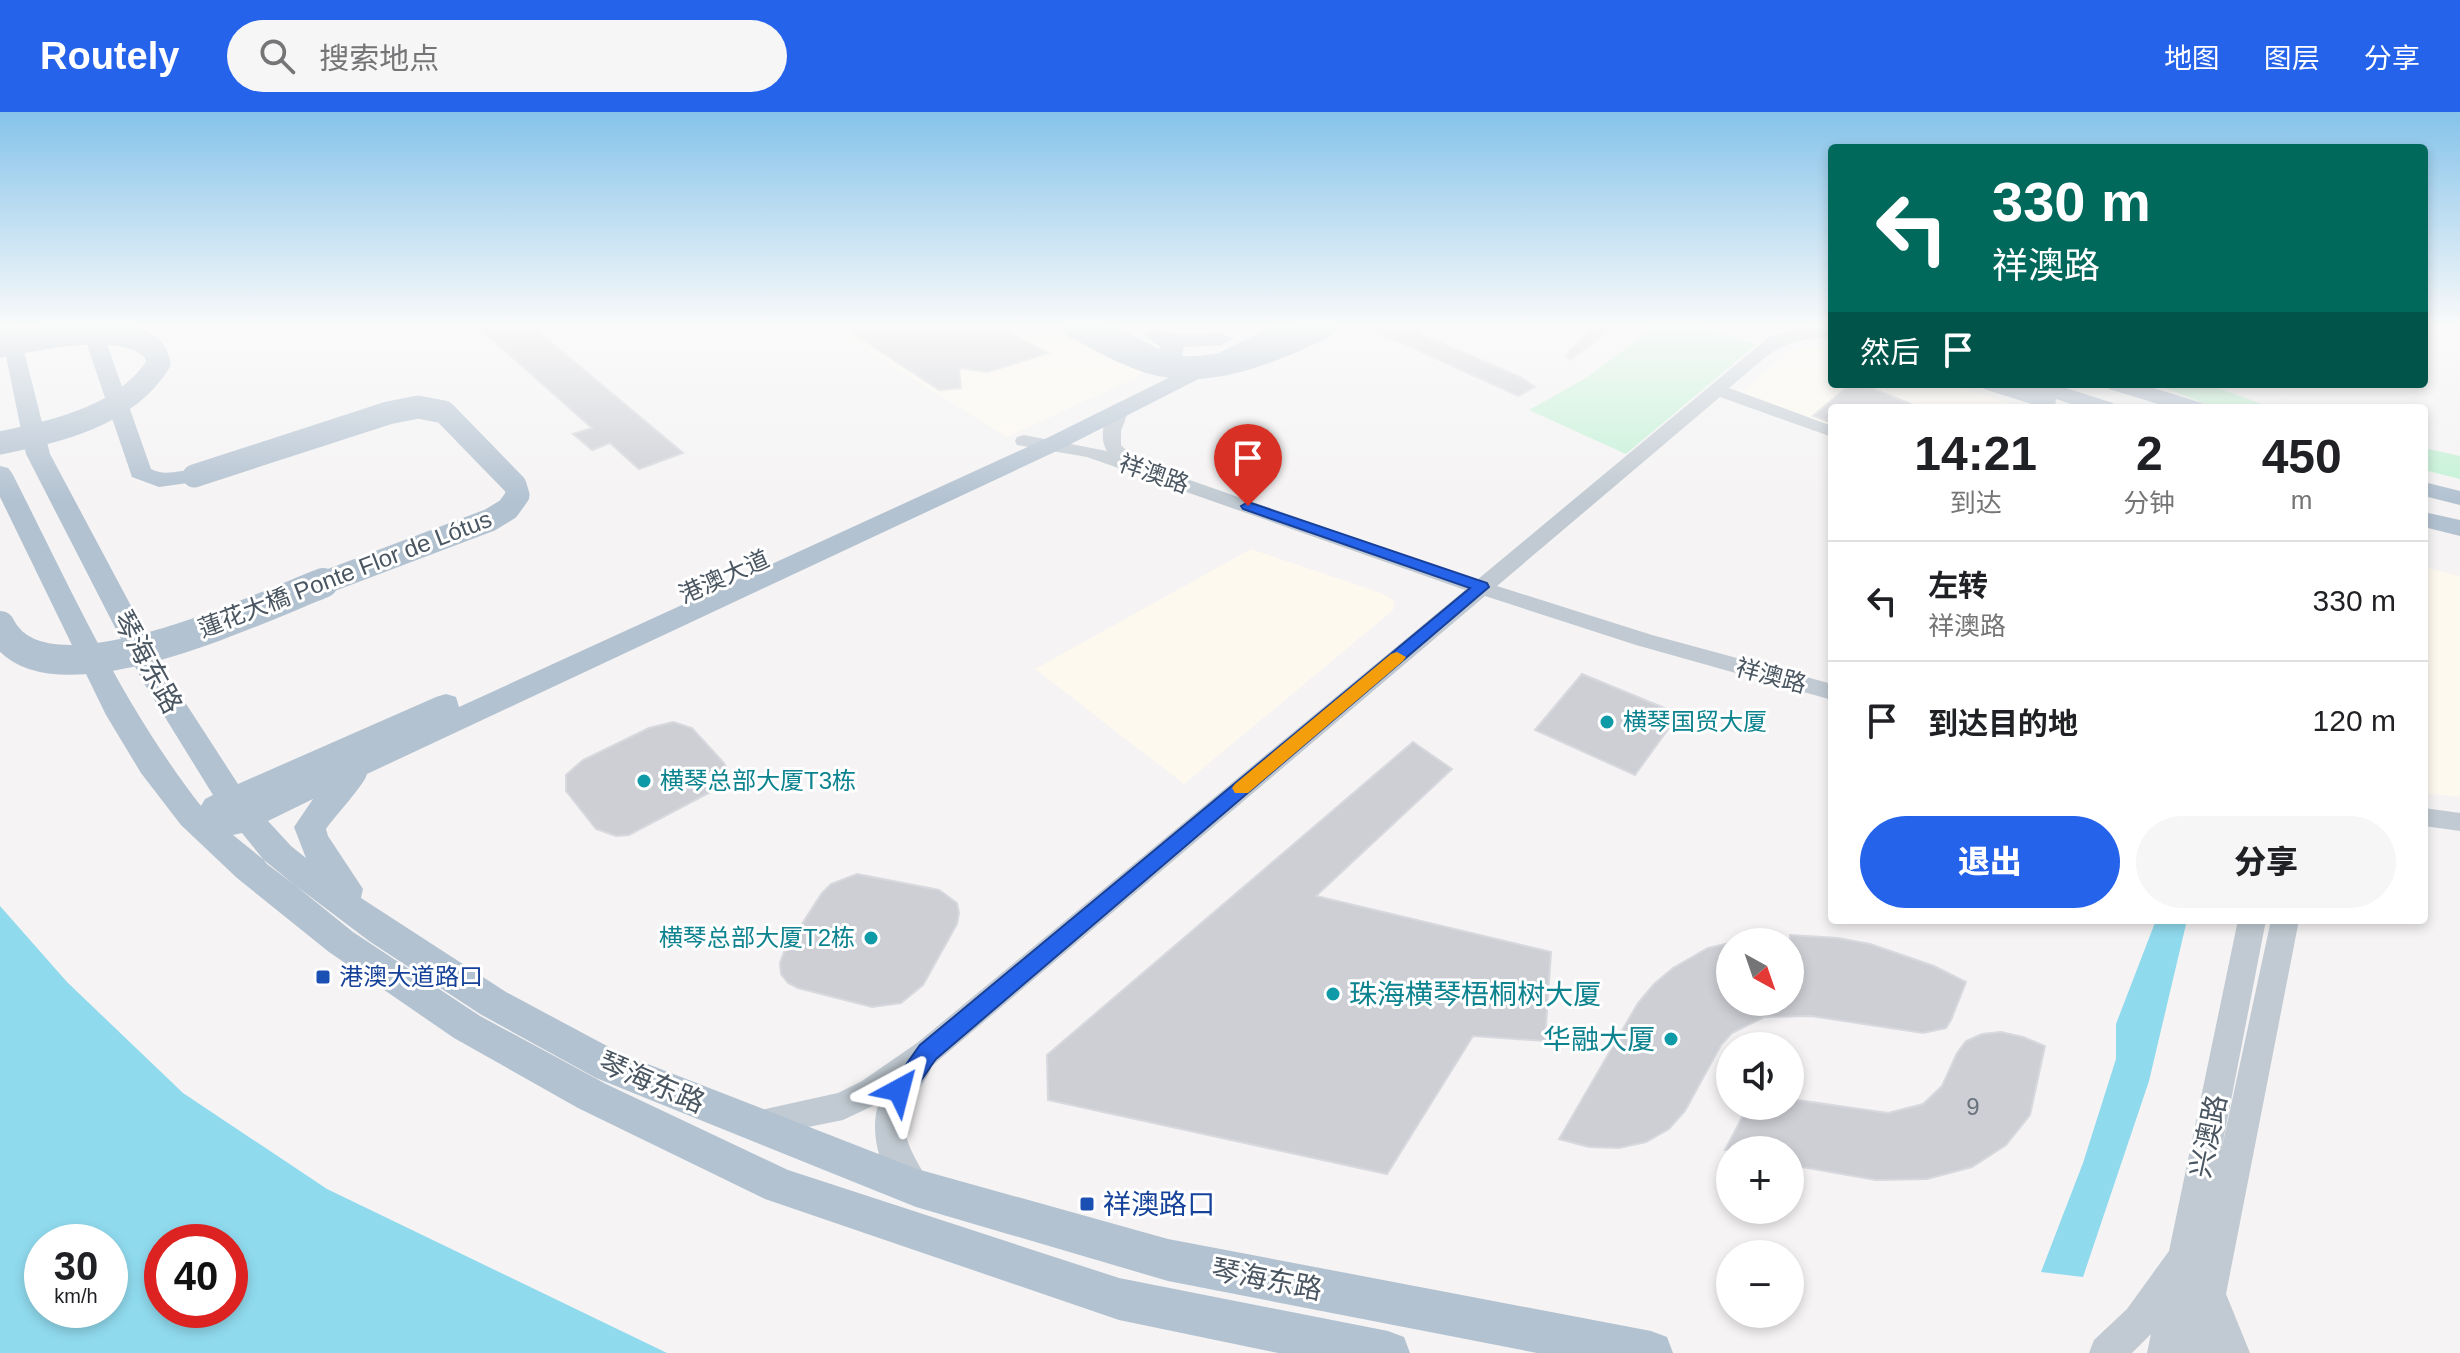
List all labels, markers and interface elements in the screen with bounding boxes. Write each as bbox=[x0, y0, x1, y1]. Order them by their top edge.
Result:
search box bbox=[227, 20, 787, 92]
icon: search bbox=[255, 34, 299, 78]
text: Routely bbox=[40, 35, 179, 77]
text: 搜索地点 bbox=[319, 42, 439, 75]
text: 地图 bbox=[2164, 43, 2220, 74]
text: 图层 bbox=[2264, 43, 2320, 74]
text: 分享 bbox=[2364, 43, 2420, 74]
text: 330 m bbox=[1992, 170, 2151, 233]
icon: left bbox=[1860, 176, 1964, 280]
text: 祥澳路 bbox=[1992, 245, 2100, 286]
icon: arrive bbox=[1936, 328, 1980, 372]
text: 然后 bbox=[1860, 336, 1920, 369]
pin bbox=[1214, 424, 1282, 506]
text: 14:21 bbox=[1914, 427, 2037, 480]
text: 2 bbox=[2136, 427, 2163, 480]
text: 450 bbox=[2262, 430, 2342, 483]
icon: arrive bbox=[1226, 436, 1270, 480]
street label: 祥澳路 bbox=[1116, 449, 1193, 498]
text: m bbox=[2291, 485, 2313, 515]
text: 到达 bbox=[1950, 488, 2002, 518]
text: 分钟 bbox=[2123, 488, 2175, 518]
street label: 蓮花大橋 Ponte Flor de Lótus bbox=[194, 505, 495, 642]
street label: 港澳大道 bbox=[674, 545, 773, 608]
text: 左转 bbox=[1928, 569, 1988, 602]
icon: left bbox=[1860, 579, 1904, 623]
text: 330 m bbox=[2313, 584, 2396, 617]
street label: 琴海东路 bbox=[107, 606, 188, 719]
text: 祥澳路 bbox=[1928, 611, 2006, 641]
street label: 祥澳路 bbox=[1733, 653, 1809, 698]
icon: arrive bbox=[1860, 699, 1904, 743]
text: 120 m bbox=[2313, 704, 2396, 737]
text: 到达目的地 bbox=[1928, 707, 2078, 740]
place label: 横琴国贸大厦 bbox=[1623, 708, 1767, 735]
marker: 横琴国贸大厦 bbox=[1598, 713, 1616, 731]
place label: 横琴总部大厦T3栋 bbox=[660, 767, 856, 794]
marker: 横琴总部大厦T3栋 bbox=[635, 772, 653, 790]
button: 退出 bbox=[1860, 816, 2120, 908]
button: 分享 bbox=[2136, 816, 2396, 908]
place label: 横琴总部大厦T2栋 bbox=[659, 924, 855, 951]
north arrow bbox=[1716, 928, 1804, 1016]
map controls bbox=[1716, 928, 1804, 1328]
marker: 横琴总部大厦T2栋 bbox=[862, 929, 880, 947]
place label: 港澳大道路口 bbox=[339, 963, 483, 990]
marker: 港澳大道路口 bbox=[314, 968, 332, 986]
place label: 珠海横琴梧桐树大厦 bbox=[1349, 979, 1601, 1010]
marker: 珠海横琴梧桐树大厦 bbox=[1324, 985, 1342, 1003]
place label: 华融大厦 bbox=[1543, 1024, 1655, 1055]
marker: 华融大厦 bbox=[1662, 1030, 1680, 1048]
button: sound bbox=[1716, 1032, 1804, 1120]
street label: 琴海东路 bbox=[594, 1046, 709, 1119]
position arrow bbox=[857, 1048, 941, 1132]
street label: 兴澳路 bbox=[2185, 1092, 2232, 1180]
house number: 9 bbox=[1966, 1093, 1980, 1120]
button: + bbox=[1716, 1136, 1804, 1224]
place label: 祥澳路口 bbox=[1103, 1189, 1215, 1220]
marker: 祥澳路口 bbox=[1078, 1195, 1096, 1213]
speed limit sign: 40 bbox=[144, 1224, 248, 1328]
button: − bbox=[1716, 1240, 1804, 1328]
text: 30 bbox=[54, 1244, 98, 1288]
street label: 琴海东路 bbox=[1209, 1254, 1325, 1305]
text: km/h bbox=[54, 1285, 98, 1307]

